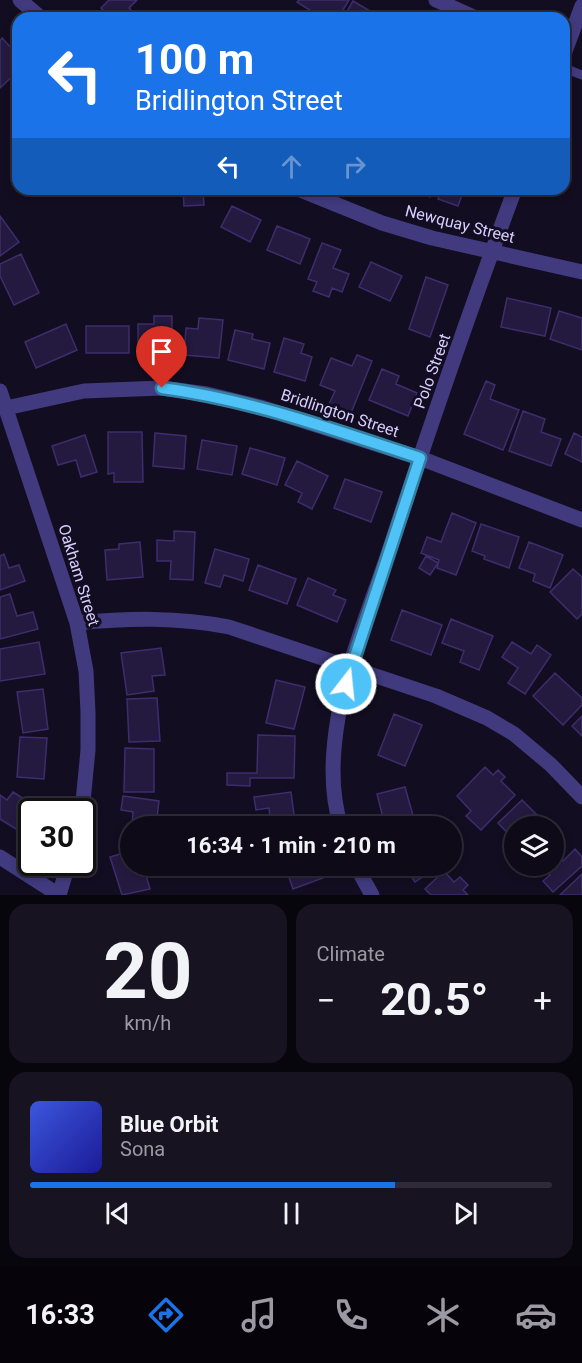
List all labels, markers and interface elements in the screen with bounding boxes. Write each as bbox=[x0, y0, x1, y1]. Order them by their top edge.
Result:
text: 100 m bbox=[135, 35, 254, 84]
icon: left bbox=[36, 36, 114, 114]
text: Bridlington Street bbox=[135, 85, 343, 117]
icon: left bbox=[212, 150, 245, 183]
icon: ahead bbox=[275, 150, 308, 183]
icon: right bbox=[338, 150, 371, 183]
street label: Newquay Street bbox=[403, 201, 517, 247]
pin bbox=[136, 326, 187, 388]
street label: Polo Street bbox=[410, 331, 454, 411]
icon: arrive bbox=[145, 335, 178, 368]
street label: Bridlington Street bbox=[279, 385, 401, 441]
street label: Oakham Street bbox=[54, 522, 104, 628]
position arrow bbox=[314, 652, 378, 716]
speed limit sign: 30 bbox=[18, 798, 96, 876]
map controls bbox=[504, 816, 564, 876]
button: layers bbox=[504, 816, 564, 876]
text: 16:34 · 1 min · 210 m bbox=[186, 833, 396, 858]
text: 20 bbox=[103, 926, 193, 1017]
text: Climate bbox=[317, 942, 385, 966]
text: 20.5° bbox=[380, 973, 488, 1026]
text: − bbox=[317, 981, 335, 1020]
text: + bbox=[533, 981, 552, 1020]
text: km/h bbox=[124, 1011, 171, 1035]
text: Blue Orbit bbox=[120, 1112, 218, 1137]
text: Sona bbox=[120, 1137, 165, 1161]
icon: previous bbox=[101, 1197, 134, 1230]
icon: pause bbox=[275, 1197, 308, 1230]
icon: next bbox=[449, 1197, 482, 1230]
icon: directions bbox=[145, 1294, 187, 1336]
icon: music bbox=[238, 1294, 280, 1336]
icon: phone bbox=[330, 1294, 372, 1336]
icon: climate bbox=[422, 1294, 464, 1336]
icon: car bbox=[515, 1294, 557, 1336]
text: 16:33 bbox=[25, 1299, 95, 1331]

